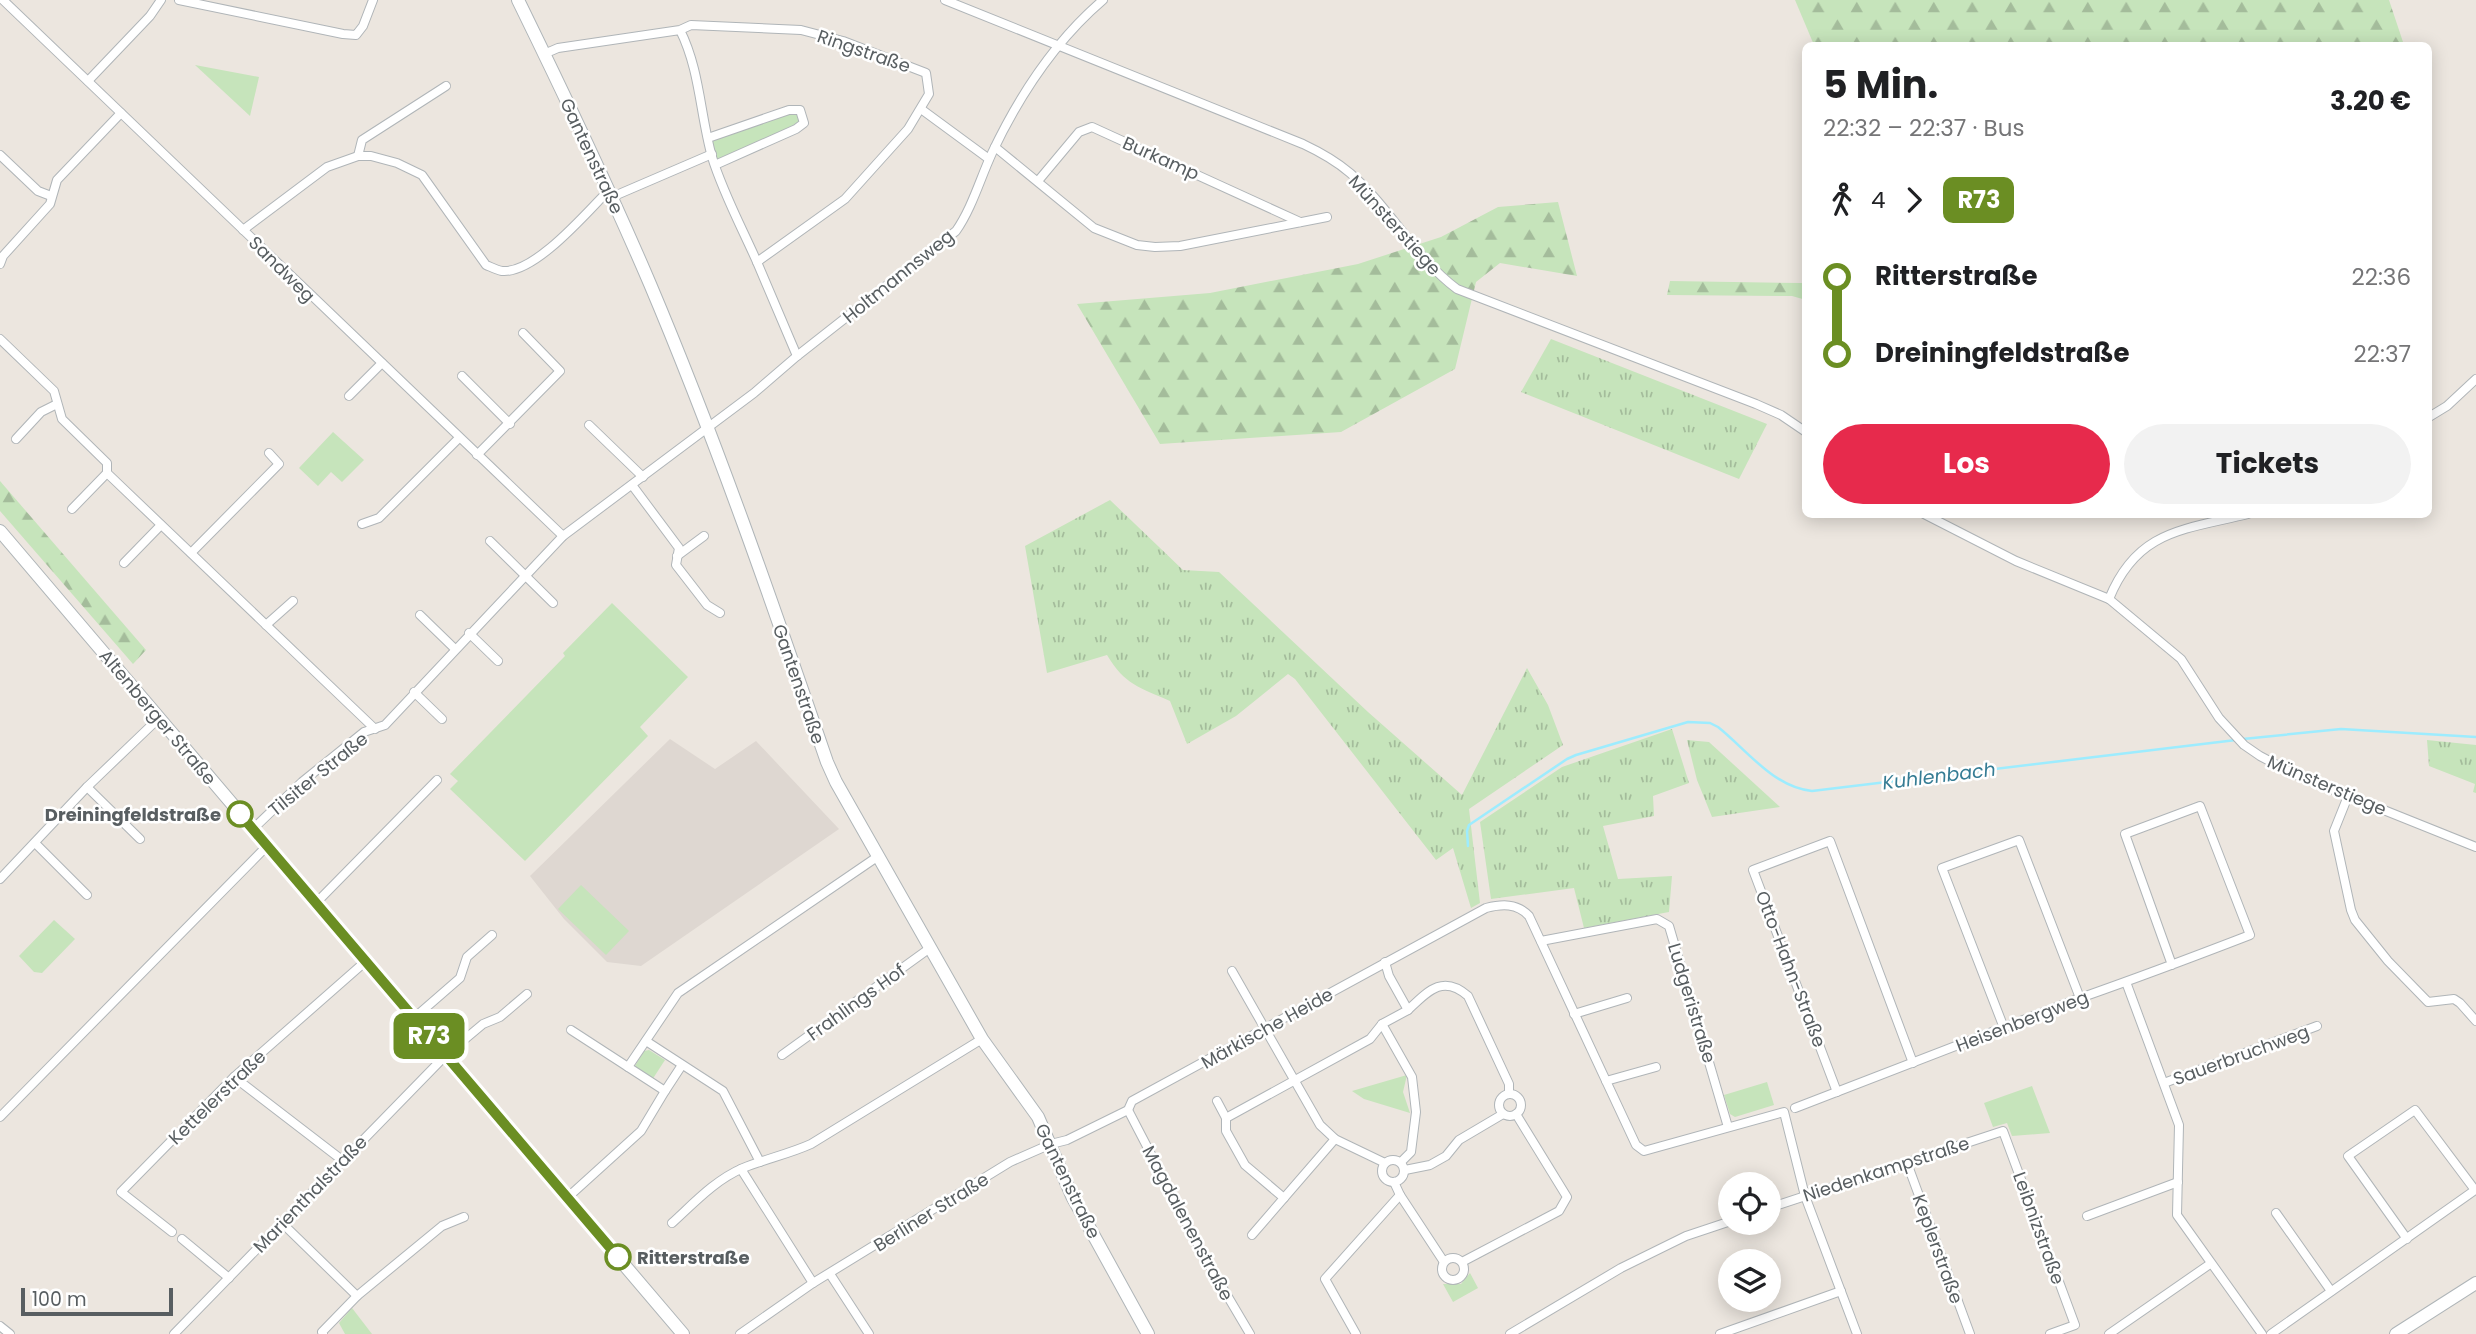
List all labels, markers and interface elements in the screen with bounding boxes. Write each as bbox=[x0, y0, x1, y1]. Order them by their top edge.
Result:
street label: Ringstraße bbox=[814, 23, 914, 79]
text: 5 Min. bbox=[1823, 58, 1938, 111]
text: 3.20 € bbox=[2330, 83, 2411, 119]
street label: Gantenstraße bbox=[554, 94, 630, 218]
text: 22:32 – 22:37 · Bus bbox=[1823, 112, 2024, 144]
street label: Burkamp bbox=[1119, 130, 1203, 186]
street label: Münsterstiege bbox=[1343, 169, 1447, 281]
icon: walk bbox=[1823, 181, 1861, 219]
icon: forward bbox=[1895, 181, 1933, 219]
text: R73 bbox=[1957, 183, 2000, 216]
text: 4 bbox=[1871, 184, 1885, 216]
street label: Holtmannsweg bbox=[837, 223, 959, 329]
street label: Sandweg bbox=[243, 230, 321, 308]
text: Ritterstraße bbox=[1875, 258, 2038, 294]
text: 22:36 bbox=[2351, 261, 2411, 293]
text: Dreiningfeldstraße bbox=[1875, 335, 2129, 371]
text: 22:37 bbox=[2354, 338, 2411, 370]
button: Los bbox=[1823, 424, 2110, 504]
button: Tickets bbox=[2124, 424, 2411, 504]
street label: Gantenstraße bbox=[767, 621, 831, 747]
street label: Altenberger Straße bbox=[94, 644, 222, 790]
street label: Tilsiter Straße bbox=[263, 726, 373, 822]
street label: Münsterstiege bbox=[2264, 749, 2390, 821]
water label: Kuhlenbach bbox=[1881, 756, 1997, 796]
marker: Dreiningfeldstraße bbox=[227, 801, 253, 827]
place label: Dreiningfeldstraße bbox=[45, 802, 221, 827]
street label: Otto-Hahn-Straße bbox=[1750, 887, 1832, 1051]
street label: Ludgeristraße bbox=[1662, 940, 1722, 1066]
street label: Frahlings Hof bbox=[802, 958, 910, 1046]
street label: Märkische Heide bbox=[1197, 981, 1337, 1075]
street label: Heisenbergweg bbox=[1952, 984, 2092, 1058]
line badge: R73 bbox=[389, 1013, 469, 1059]
text: R73 bbox=[407, 1019, 451, 1052]
street label: Sauerbruchweg bbox=[2170, 1019, 2312, 1091]
street label: Kettelerstraße bbox=[163, 1044, 271, 1150]
street label: Gantenstraße bbox=[1029, 1119, 1107, 1243]
street label: Marienthalstraße bbox=[247, 1130, 373, 1258]
street label: Niedenkampstraße bbox=[1800, 1130, 1972, 1208]
street label: Magdalenenstraße bbox=[1137, 1141, 1239, 1305]
street label: Berliner Straße bbox=[869, 1167, 993, 1257]
street label: Leibnizstraße bbox=[2007, 1168, 2071, 1288]
map controls bbox=[1718, 1172, 1781, 1312]
button: locate bbox=[1718, 1172, 1781, 1235]
street label: Keplerstraße bbox=[1907, 1191, 1969, 1307]
marker: Ritterstraße bbox=[605, 1244, 631, 1270]
place label: Ritterstraße bbox=[637, 1245, 750, 1270]
button: layers bbox=[1718, 1249, 1781, 1312]
scale bar bbox=[21, 1285, 173, 1317]
text: 100 m bbox=[32, 1286, 87, 1313]

